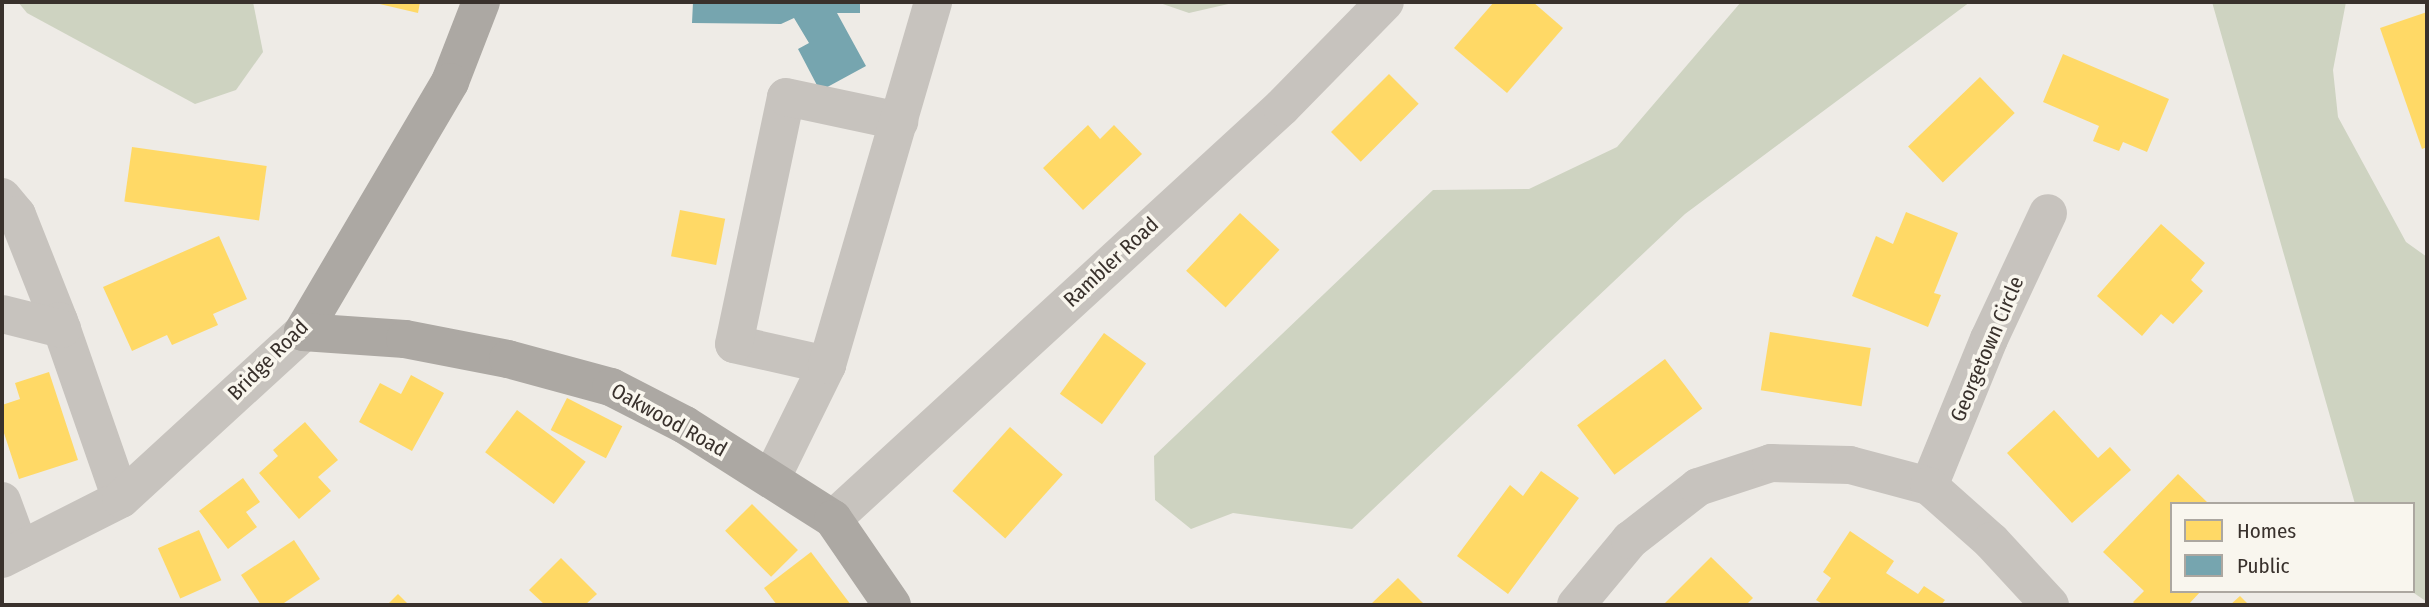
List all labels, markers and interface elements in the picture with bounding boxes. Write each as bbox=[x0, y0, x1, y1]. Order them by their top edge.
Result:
street label: Rambler Road bbox=[1058, 212, 1164, 312]
street label: Georgetown Circle bbox=[1945, 273, 2029, 425]
street label: Bridge Road bbox=[222, 314, 314, 406]
street label: Oakwood Road bbox=[607, 378, 731, 462]
legend bbox=[2170, 502, 2415, 593]
text: Homes bbox=[2237, 518, 2296, 544]
text: Public bbox=[2237, 553, 2289, 579]

